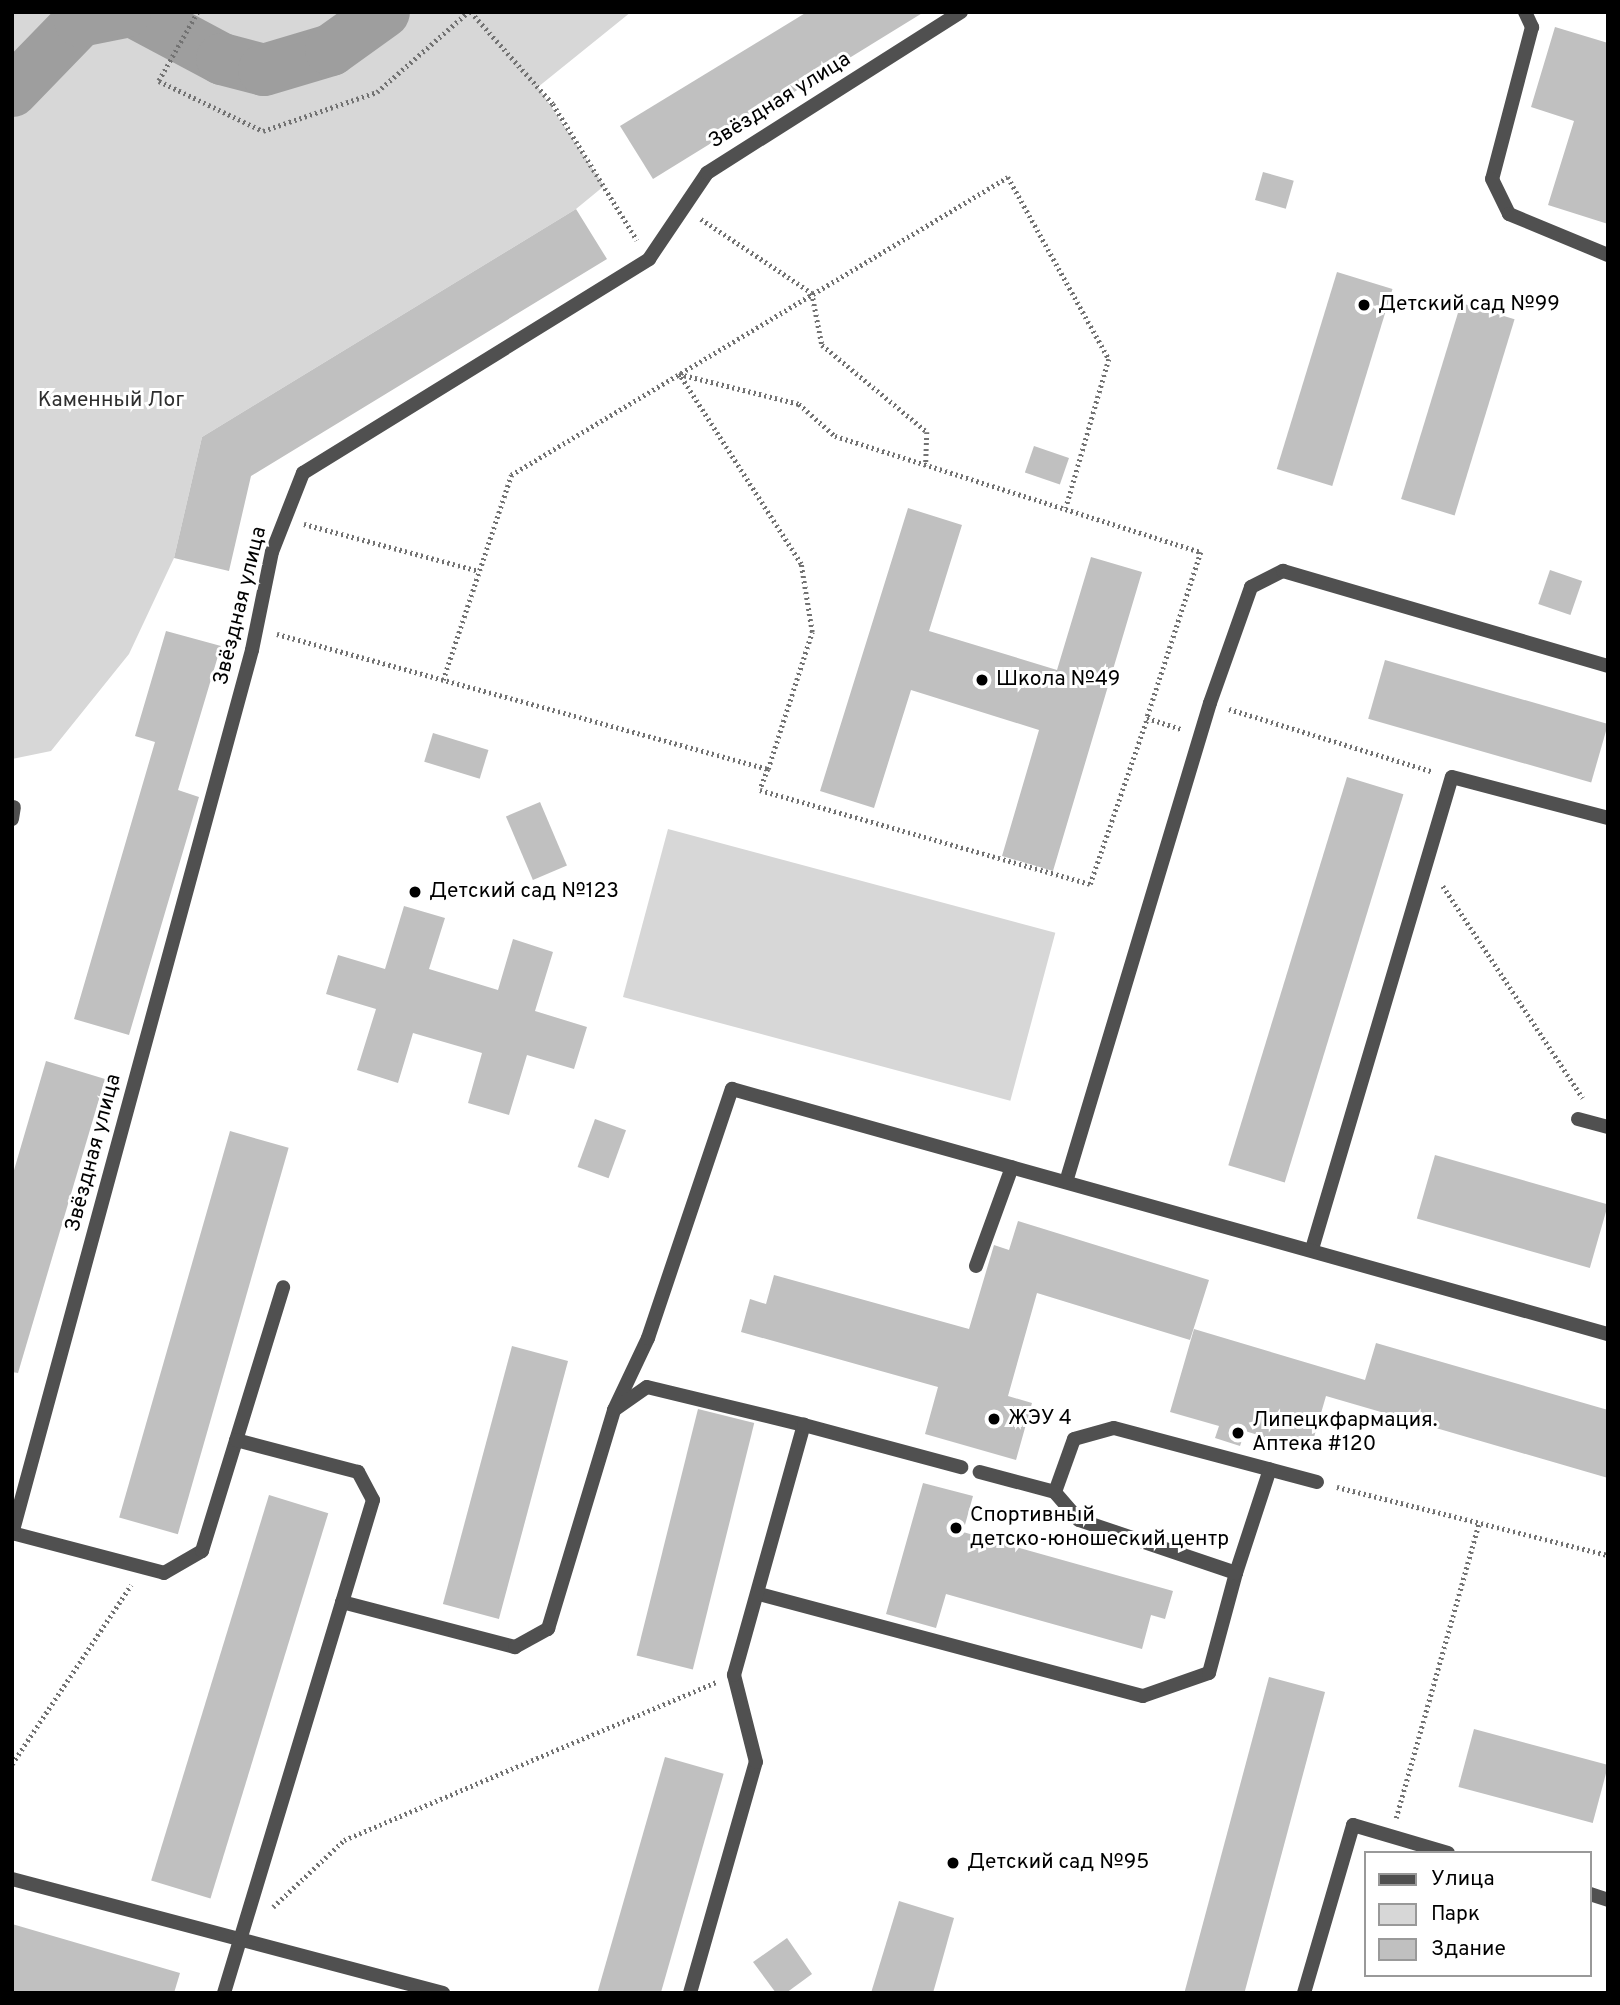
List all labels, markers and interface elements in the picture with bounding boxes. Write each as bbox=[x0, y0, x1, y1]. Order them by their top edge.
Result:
street label: Звёздная улица bbox=[704, 47, 856, 155]
place label: Детский сад №99 bbox=[1378, 292, 1560, 318]
marker: Детский сад №99 bbox=[1356, 297, 1372, 313]
park label: Каменный Лог bbox=[38, 388, 184, 414]
street label: Звёздная улица bbox=[209, 524, 273, 688]
place label: Школа №49 bbox=[996, 667, 1120, 693]
marker: Школа №49 bbox=[974, 672, 990, 688]
place label: Детский сад №123 bbox=[429, 879, 619, 905]
marker: Детский сад №123 bbox=[407, 884, 423, 900]
street label: Звёздная улица bbox=[61, 1071, 127, 1235]
place label: ЖЭУ 4 bbox=[1008, 1406, 1073, 1432]
place label: Липецкфармация. Аптека #120 bbox=[1252, 1408, 1437, 1458]
marker: ЖЭУ 4 bbox=[986, 1411, 1002, 1427]
marker: Липецкфармация. Аптека #120 bbox=[1230, 1425, 1246, 1441]
place label: Спортивный детско-юношеский центр bbox=[970, 1503, 1229, 1553]
marker: Спортивный детско-юношеский центр bbox=[948, 1520, 964, 1536]
place label: Детский сад №95 bbox=[967, 1850, 1149, 1876]
legend bbox=[1364, 1851, 1592, 1977]
marker: Детский сад №95 bbox=[945, 1855, 961, 1871]
text: Улица bbox=[1431, 1866, 1495, 1893]
text: Парк bbox=[1431, 1901, 1480, 1928]
text: Здание bbox=[1431, 1936, 1506, 1963]

